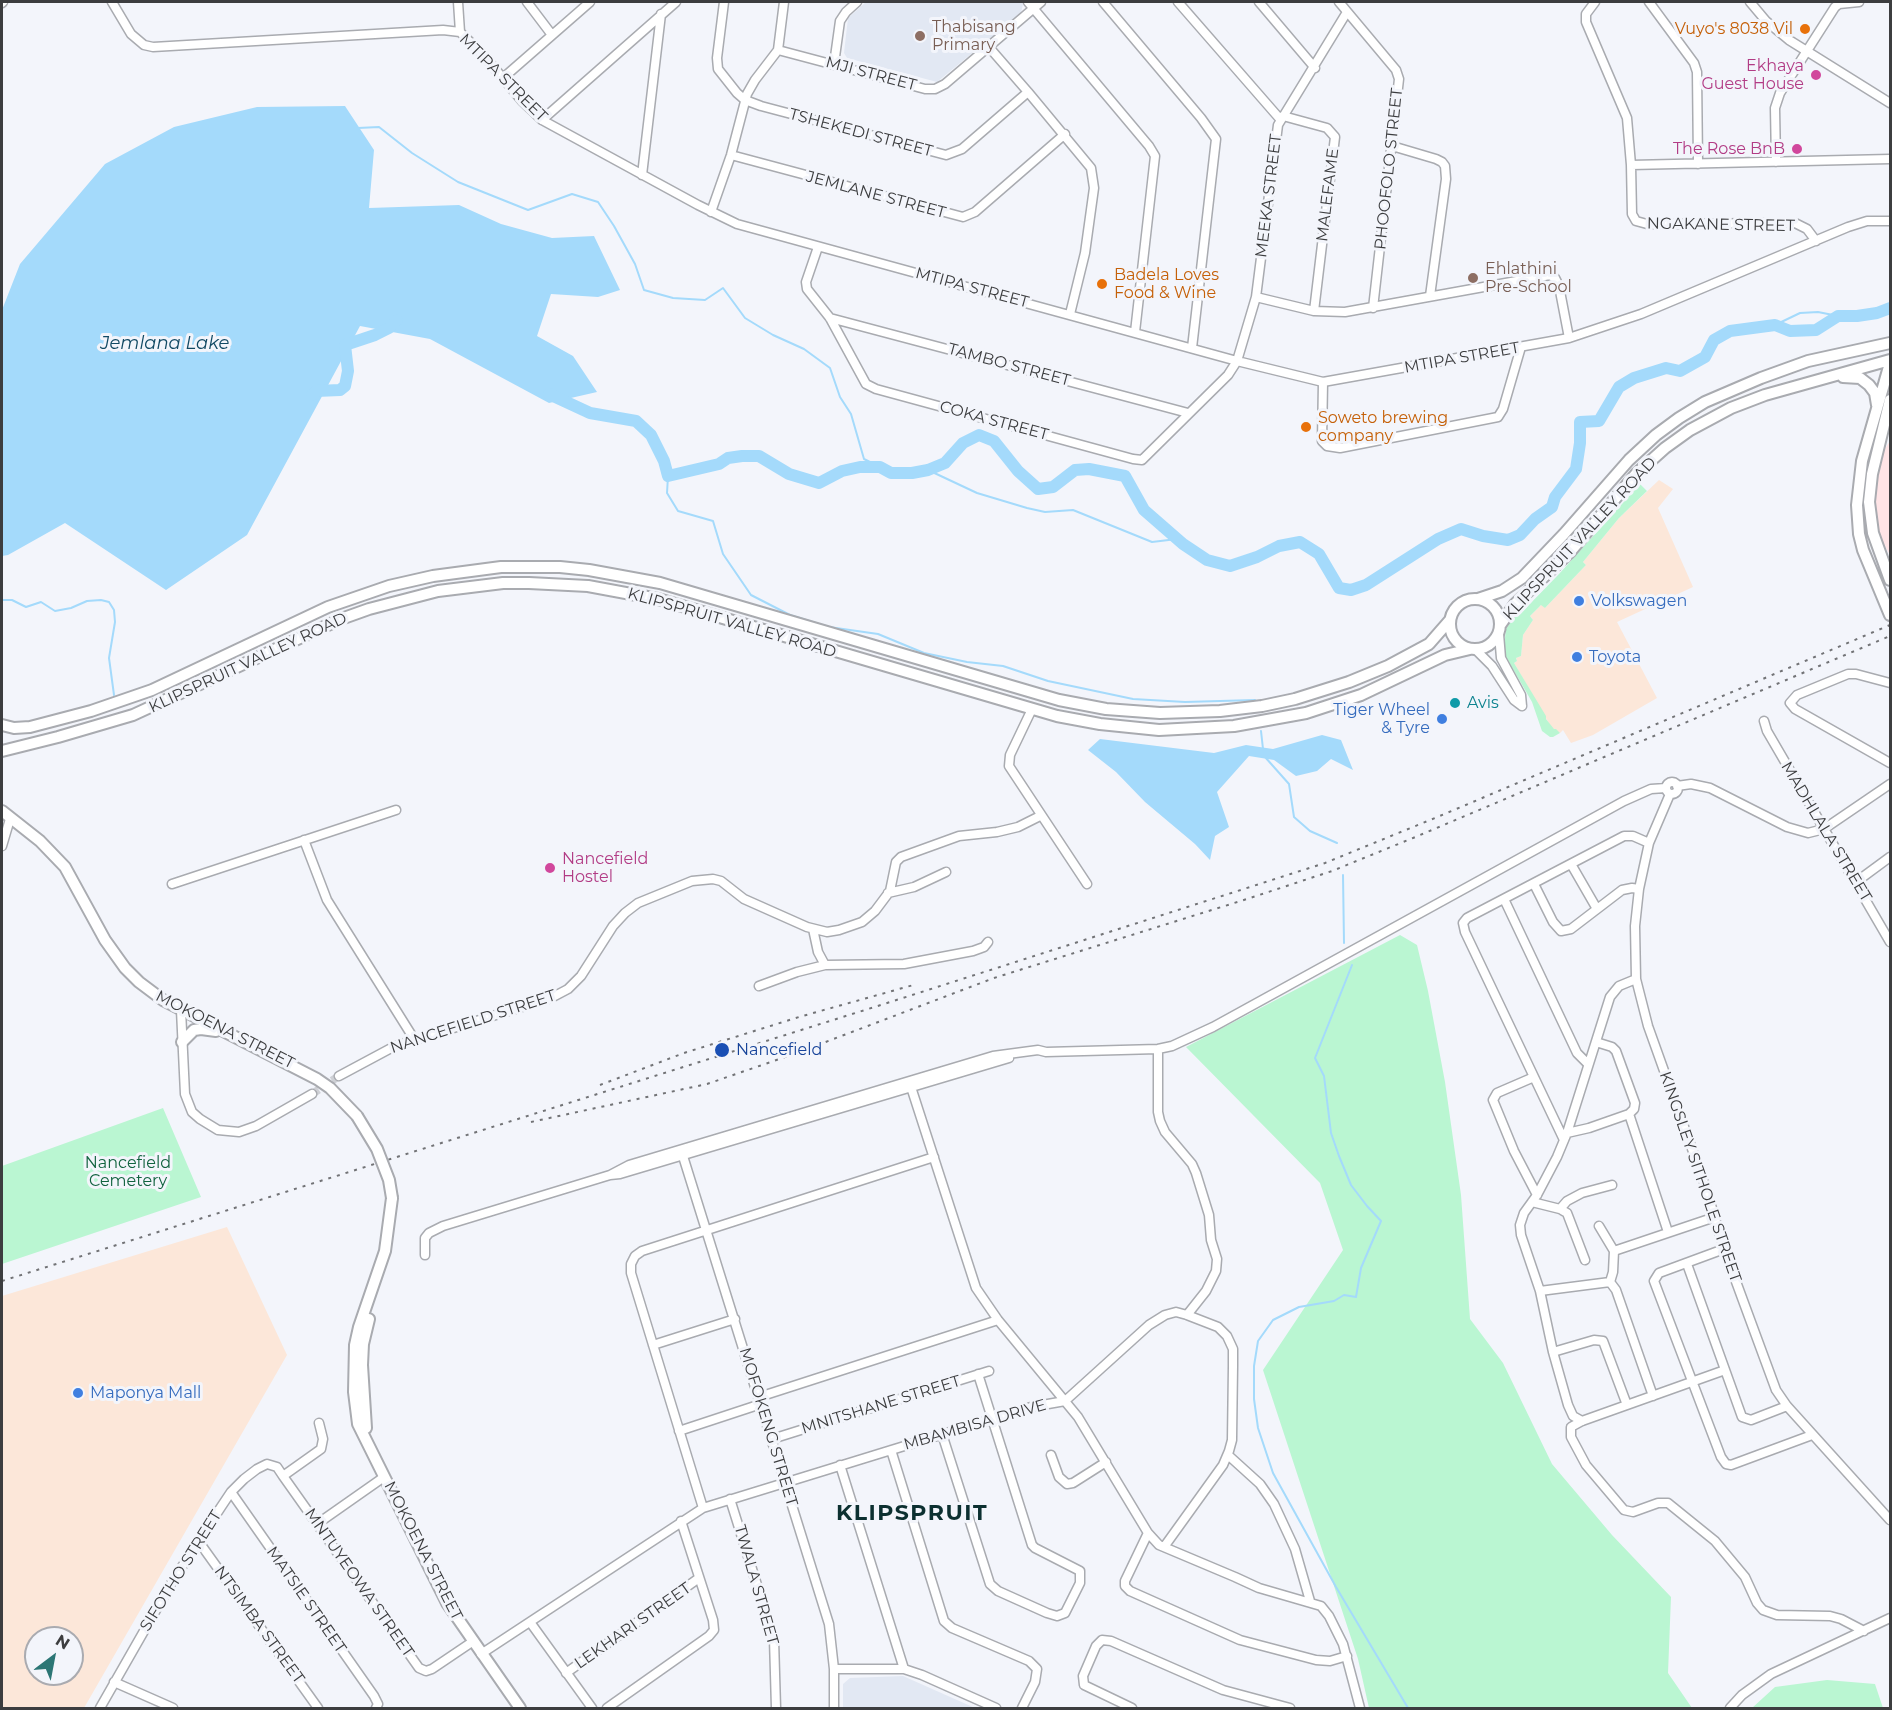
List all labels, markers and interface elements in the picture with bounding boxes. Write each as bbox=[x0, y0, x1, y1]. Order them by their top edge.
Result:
place label: Thabisang Primary bbox=[932, 17, 1016, 55]
place label: Vuyo's 8038 Vil bbox=[1675, 19, 1793, 39]
marker: Vuyo's 8038 Vil bbox=[1798, 22, 1812, 36]
marker: Thabisang Primary bbox=[913, 29, 927, 43]
street label: MTIPA STREET bbox=[455, 30, 551, 126]
street label: MJI STREET bbox=[823, 53, 919, 95]
place label: Ekhaya Guest House bbox=[1701, 56, 1804, 94]
marker: Ekhaya Guest House bbox=[1809, 68, 1823, 82]
street label: PHOOFOLO STREET bbox=[1371, 87, 1407, 251]
street label: TSHEKEDI STREET bbox=[787, 105, 935, 161]
street label: MEEKA STREET bbox=[1252, 133, 1286, 259]
place label: The Rose BnB bbox=[1673, 139, 1785, 159]
marker: The Rose BnB bbox=[1790, 142, 1804, 156]
street label: MALEFAME bbox=[1313, 147, 1343, 243]
street label: JEMLANE STREET bbox=[804, 167, 948, 223]
street label: NGAKANE STREET bbox=[1647, 214, 1795, 236]
place label: Ehlathini Pre-School bbox=[1485, 259, 1572, 297]
street label: MTIPA STREET bbox=[913, 264, 1031, 312]
place label: Badela Loves Food & Wine bbox=[1114, 265, 1219, 303]
marker: Ehlathini Pre-School bbox=[1466, 271, 1480, 285]
marker: Badela Loves Food & Wine bbox=[1095, 277, 1109, 291]
water label: Jemlana Lake bbox=[101, 333, 229, 355]
street label: MTIPA STREET bbox=[1403, 338, 1521, 378]
street label: TAMBO STREET bbox=[946, 339, 1072, 391]
street label: COKA STREET bbox=[938, 397, 1050, 445]
place label: Soweto brewing company bbox=[1318, 408, 1448, 446]
marker: Soweto brewing company bbox=[1299, 420, 1313, 434]
street label: KLIPSPRUIT VALLEY ROAD bbox=[1499, 453, 1661, 625]
street label: KLIPSPRUIT VALLEY ROAD bbox=[625, 584, 839, 662]
place label: Volkswagen bbox=[1591, 591, 1687, 611]
marker: Volkswagen bbox=[1572, 594, 1586, 608]
street label: KLIPSPRUIT VALLEY ROAD bbox=[146, 609, 350, 717]
place label: Toyota bbox=[1589, 647, 1641, 667]
marker: Toyota bbox=[1570, 650, 1584, 664]
place label: Avis bbox=[1467, 693, 1499, 713]
marker: Avis bbox=[1448, 696, 1462, 710]
place label: Tiger Wheel & Tyre bbox=[1333, 700, 1430, 738]
marker: Tiger Wheel & Tyre bbox=[1435, 712, 1449, 726]
street label: MADHLALA STREET bbox=[1777, 758, 1875, 906]
place label: Nancefield Hostel bbox=[562, 849, 648, 887]
marker: Nancefield Hostel bbox=[543, 861, 557, 875]
street label: NANCEFIELD STREET bbox=[388, 986, 558, 1058]
street label: MOKOENA STREET bbox=[152, 987, 298, 1073]
place label: Nancefield bbox=[736, 1040, 822, 1060]
marker: Nancefield bbox=[713, 1041, 731, 1059]
street label: KINGSLEY SITHOLE STREET bbox=[1655, 1069, 1745, 1285]
park label: Nancefield Cemetery bbox=[85, 1153, 171, 1191]
street label: MOFOKENG STREET bbox=[735, 1345, 801, 1509]
street label: MNITSHANE STREET bbox=[799, 1372, 963, 1438]
place label: Maponya Mall bbox=[90, 1383, 201, 1403]
marker: Maponya Mall bbox=[71, 1386, 85, 1400]
street label: MBAMBISA DRIVE bbox=[901, 1395, 1049, 1455]
street label: MOKOENA STREET bbox=[380, 1478, 466, 1624]
district label: KLIPSPRUIT bbox=[836, 1501, 988, 1527]
street label: MNTUYEOWA STREET bbox=[300, 1505, 418, 1661]
street label: SIFOTHO STREET bbox=[136, 1507, 226, 1635]
street label: TWALA STREET bbox=[730, 1523, 782, 1647]
street label: MATSIE STREET bbox=[262, 1543, 350, 1657]
street label: NTSIMBA STREET bbox=[210, 1562, 308, 1688]
street label: LEKHARI STREET bbox=[571, 1579, 695, 1673]
north arrow bbox=[24, 1626, 84, 1686]
text: N bbox=[52, 1631, 73, 1653]

